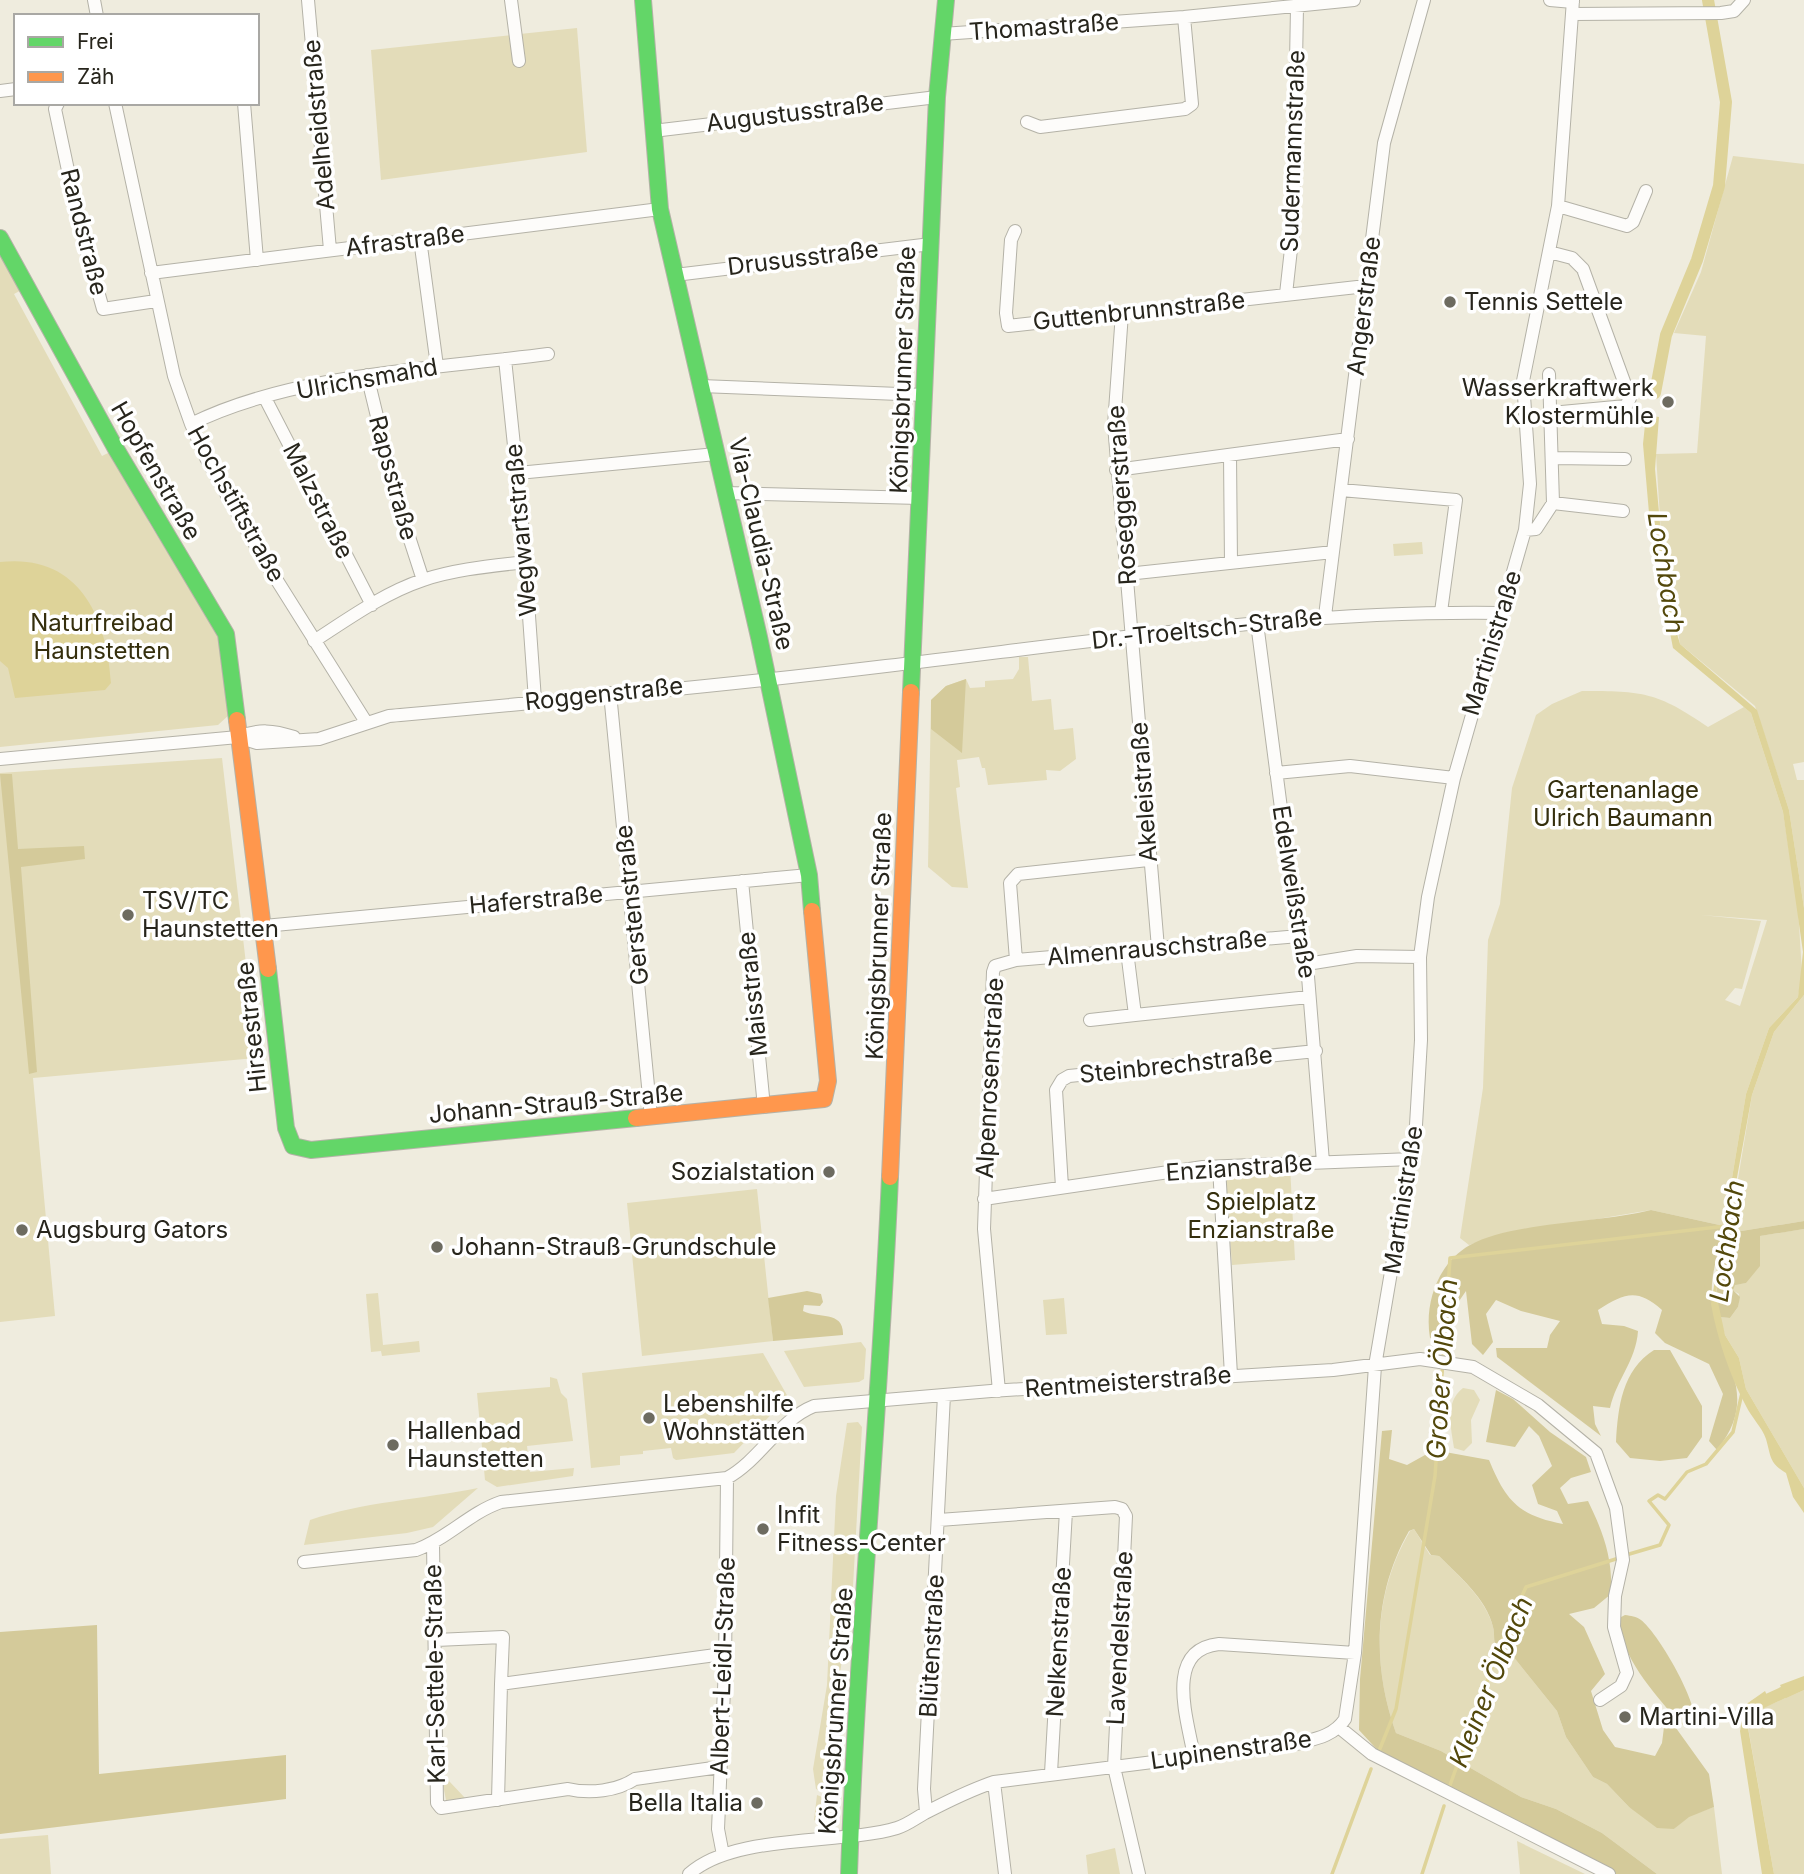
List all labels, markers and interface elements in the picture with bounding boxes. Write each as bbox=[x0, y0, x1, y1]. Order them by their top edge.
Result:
street label: Thomastraße bbox=[968, 7, 1120, 46]
legend bbox=[14, 14, 259, 105]
text: Frei bbox=[77, 29, 114, 54]
street label: Adelheidstraße bbox=[297, 38, 340, 212]
street label: Sudermannstraße bbox=[1274, 49, 1311, 253]
text: Zäh bbox=[77, 64, 114, 89]
street label: Augustusstraße bbox=[704, 87, 885, 138]
street label: Randstraße bbox=[55, 166, 114, 298]
street label: Afrastraße bbox=[344, 219, 466, 262]
street label: Drususstraße bbox=[726, 234, 880, 281]
street label: Angerstraße bbox=[1341, 235, 1386, 377]
street label: Königsbrunner Straße bbox=[884, 246, 921, 494]
street label: Guttenbrunnstraße bbox=[1031, 285, 1247, 336]
place label: Tennis Settele bbox=[1464, 287, 1623, 316]
marker: Tennis Settele bbox=[1442, 294, 1458, 310]
street label: Ulrichsmahd bbox=[294, 352, 440, 405]
place label: Wasserkraftwerk Klostermühle bbox=[1462, 373, 1654, 430]
marker: Wasserkraftwerk Klostermühle bbox=[1660, 394, 1676, 410]
street label: Hopfenstraße bbox=[105, 396, 208, 545]
street label: Roseggerstraße bbox=[1101, 404, 1142, 586]
street label: Rapsstraße bbox=[363, 412, 424, 543]
street label: Hochstiftstraße bbox=[182, 421, 291, 587]
street label: Via-Claudia-Straße bbox=[723, 435, 800, 653]
street label: Malzstraße bbox=[277, 438, 360, 564]
street label: Wegwartstraße bbox=[499, 443, 542, 618]
water label: Lochbach bbox=[1642, 510, 1691, 636]
street label: Martinistraße bbox=[1456, 567, 1527, 719]
street label: Dr.-Troeltsch-Straße bbox=[1090, 602, 1324, 655]
park label: Naturfreibad Haunstetten bbox=[30, 608, 174, 665]
street label: Roggenstraße bbox=[523, 671, 684, 716]
street label: Akeleistraße bbox=[1124, 721, 1163, 863]
park label: Gartenanlage Ulrich Baumann bbox=[1533, 775, 1713, 832]
street label: Edelweißstraße bbox=[1267, 803, 1322, 980]
street label: Königsbrunner Straße bbox=[860, 812, 897, 1060]
street label: Gerstenstraße bbox=[609, 823, 654, 987]
street label: Haferstraße bbox=[468, 879, 604, 920]
place label: TSV/TC Haunstetten bbox=[142, 886, 279, 943]
marker: TSV/TC Haunstetten bbox=[120, 907, 136, 923]
street label: Almenrauschstraße bbox=[1046, 923, 1268, 972]
street label: Maisstraße bbox=[732, 930, 773, 1058]
street label: Hirsestraße bbox=[230, 960, 273, 1094]
street label: Alpenrosenstraße bbox=[970, 977, 1009, 1179]
street label: Steinbrechstraße bbox=[1078, 1040, 1274, 1089]
street label: Johann-Strauß-Straße bbox=[427, 1078, 684, 1129]
street label: Martinistraße bbox=[1376, 1124, 1429, 1276]
street label: Enzianstraße bbox=[1165, 1148, 1313, 1187]
place label: Sozialstation bbox=[671, 1157, 815, 1186]
marker: Sozialstation bbox=[821, 1164, 837, 1180]
water label: Lochbach bbox=[1703, 1178, 1750, 1304]
park label: Spielplatz Enzianstraße bbox=[1187, 1187, 1335, 1244]
place label: Augsburg Gators bbox=[36, 1215, 228, 1244]
marker: Augsburg Gators bbox=[14, 1222, 30, 1238]
place label: Johann-Strauß-Grundschule bbox=[451, 1232, 777, 1261]
marker: Johann-Strauß-Grundschule bbox=[429, 1239, 445, 1255]
water label: Großer Ölbach bbox=[1420, 1278, 1463, 1460]
street label: Rentmeisterstraße bbox=[1024, 1360, 1232, 1403]
place label: Lebenshilfe Wohnstätten bbox=[663, 1389, 805, 1446]
marker: Lebenshilfe Wohnstätten bbox=[641, 1410, 657, 1426]
place label: Hallenbad Haunstetten bbox=[407, 1416, 544, 1473]
marker: Hallenbad Haunstetten bbox=[385, 1437, 401, 1453]
place label: Infit Fitness-Center bbox=[777, 1500, 946, 1557]
marker: Infit Fitness-Center bbox=[755, 1521, 771, 1537]
street label: Lavendelstraße bbox=[1100, 1550, 1139, 1726]
street label: Albert-Leidl-Straße bbox=[704, 1556, 741, 1776]
street label: Karl-Settele-Straße bbox=[418, 1564, 451, 1784]
street label: Nelkenstraße bbox=[1040, 1566, 1077, 1718]
street label: Blütenstraße bbox=[913, 1574, 950, 1718]
street label: Königsbrunner Straße bbox=[812, 1586, 859, 1835]
water label: Kleiner Ölbach bbox=[1442, 1592, 1539, 1771]
place label: Martini-Villa bbox=[1639, 1702, 1775, 1731]
marker: Martini-Villa bbox=[1617, 1709, 1633, 1725]
street label: Lupinenstraße bbox=[1148, 1724, 1313, 1775]
place label: Bella Italia bbox=[628, 1788, 743, 1817]
marker: Bella Italia bbox=[749, 1795, 765, 1811]

